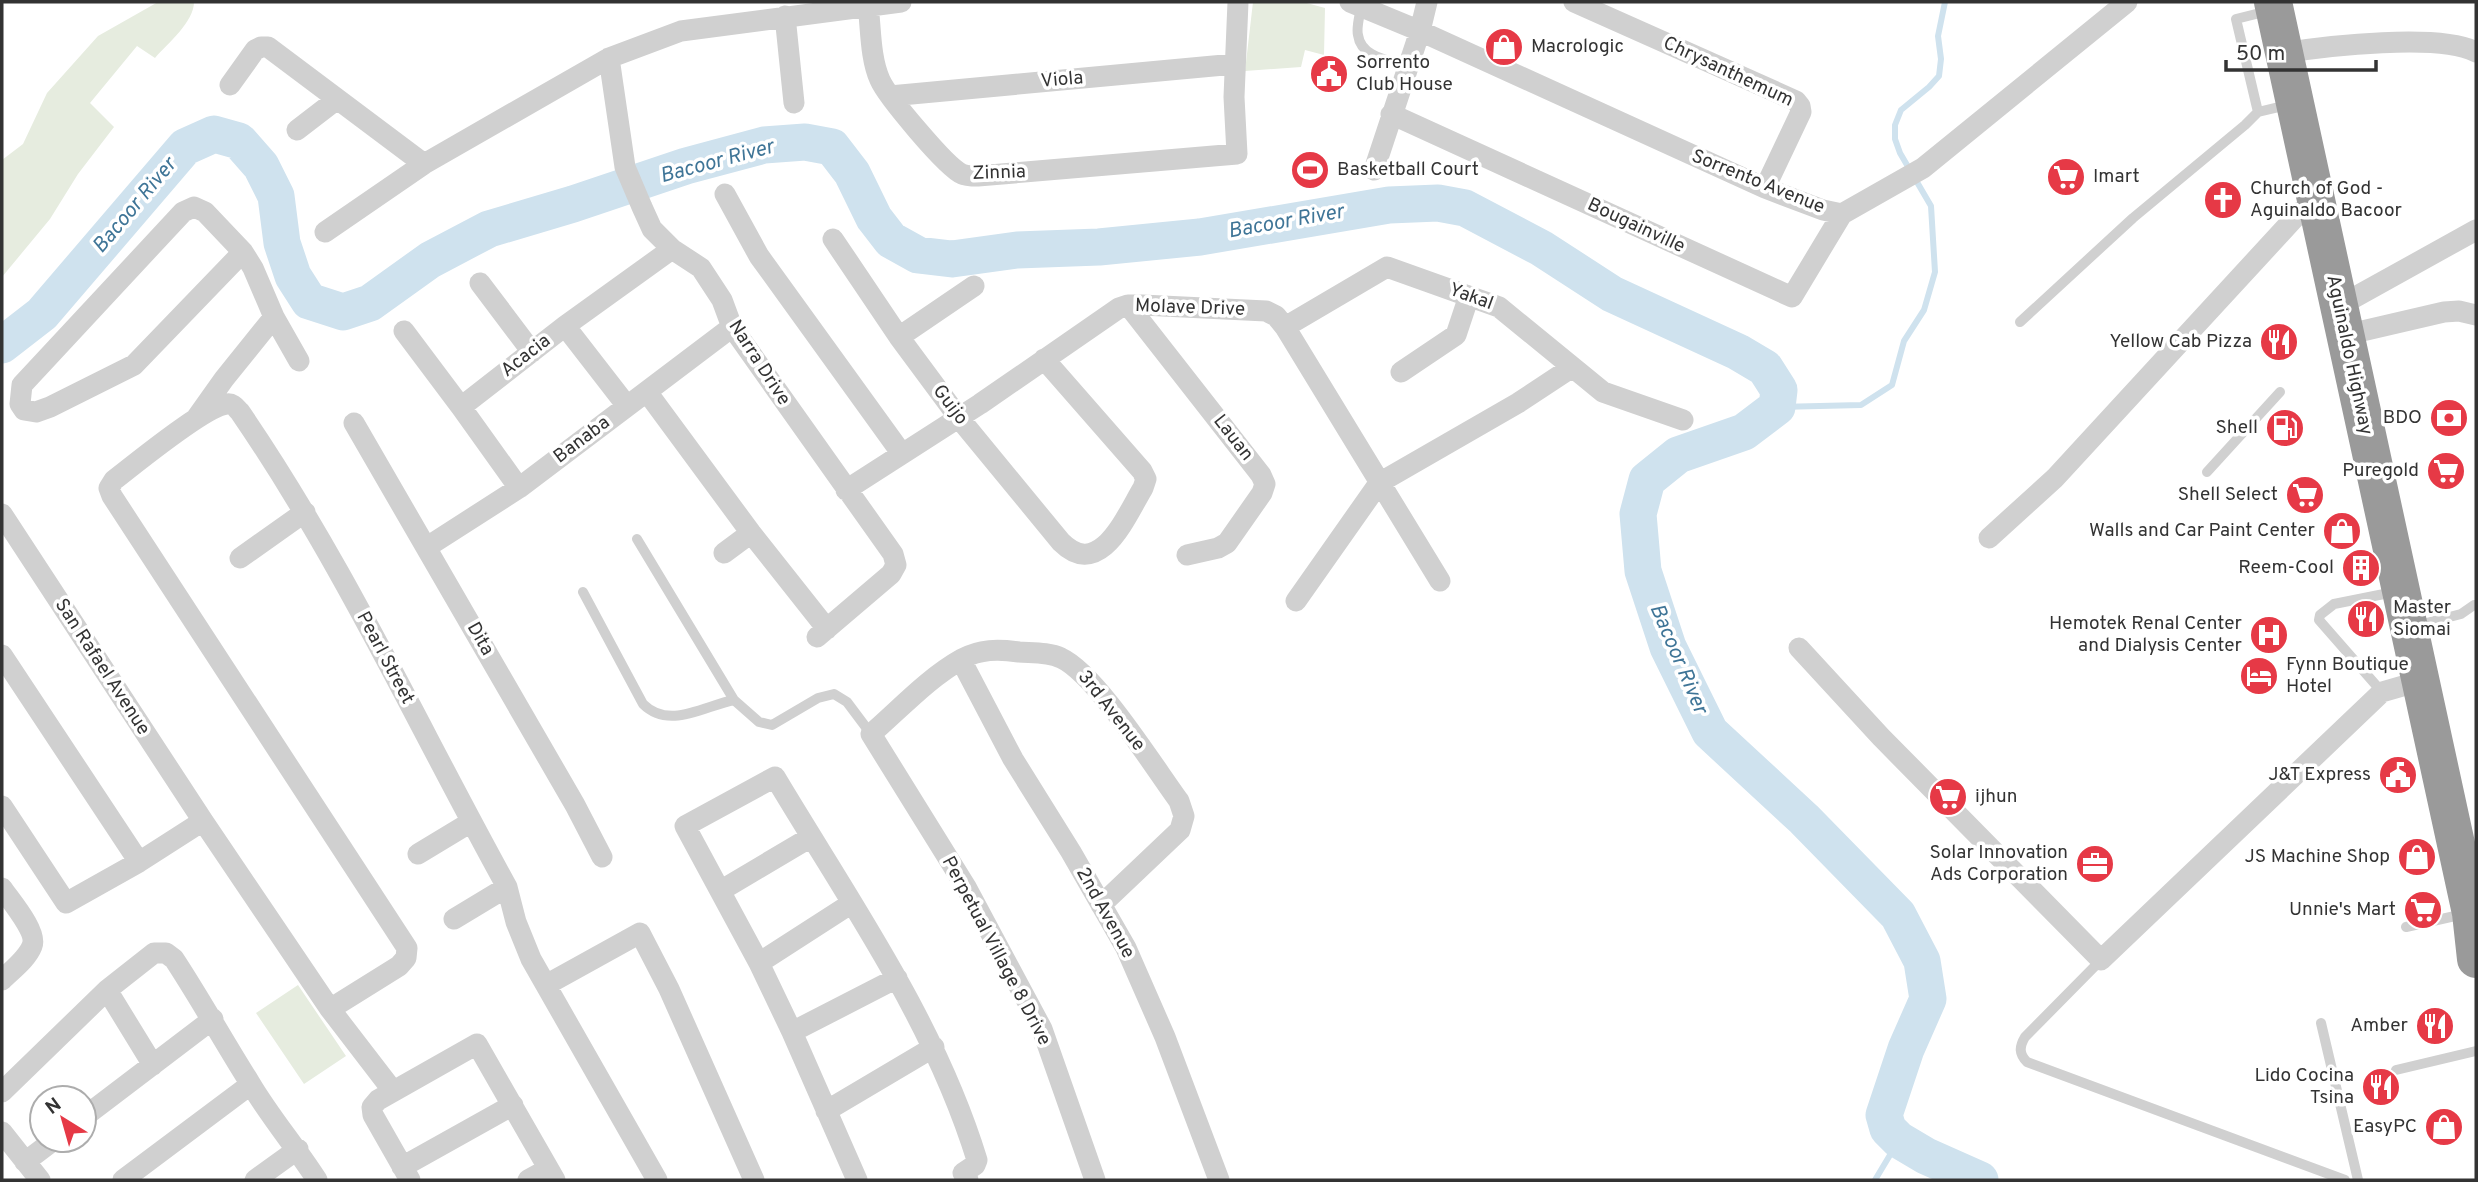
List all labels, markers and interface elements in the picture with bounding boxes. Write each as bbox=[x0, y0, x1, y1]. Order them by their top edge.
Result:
shop icon: Macrologic bbox=[1483, 26, 1525, 68]
scale bar bbox=[2226, 28, 2376, 72]
street label: Chrysanthemum bbox=[1659, 31, 1797, 113]
place label: Macrologic bbox=[1531, 35, 1624, 59]
text: 50 m bbox=[2236, 41, 2285, 68]
place label: Sorrento Club House bbox=[1356, 51, 1453, 97]
public building icon: Sorrento Club House bbox=[1308, 53, 1350, 95]
street label: Viola bbox=[1040, 66, 1084, 94]
water label: Bacoor River bbox=[657, 133, 779, 190]
street label: Sorrento Avenue bbox=[1688, 144, 1828, 220]
sports icon: Basketball Court bbox=[1289, 149, 1331, 191]
water label: Bacoor River bbox=[87, 151, 184, 260]
supermarket icon: Imart bbox=[2045, 156, 2087, 198]
place label: Basketball Court bbox=[1337, 158, 1479, 182]
street label: Zinnia bbox=[972, 160, 1026, 186]
place label: Imart bbox=[2093, 165, 2140, 189]
place label: Church of God - Aguinaldo Bacoor bbox=[2250, 177, 2402, 223]
church icon: Church of God - Aguinaldo Bacoor bbox=[2202, 179, 2244, 221]
street label: Bougainville bbox=[1583, 193, 1689, 259]
water label: Bacoor River bbox=[1226, 198, 1348, 245]
street label: Aguinaldo Highway bbox=[2320, 273, 2378, 437]
street label: Yakal bbox=[1446, 278, 1496, 316]
street label: Molave Drive bbox=[1135, 294, 1245, 322]
street label: Narra Drive bbox=[723, 316, 795, 410]
restaurant icon: Yellow Cab Pizza bbox=[2258, 321, 2300, 363]
street label: Acacia bbox=[496, 329, 556, 383]
place label: Yellow Cab Pizza bbox=[2110, 330, 2252, 354]
street label: Guijo bbox=[927, 380, 973, 430]
bank icon: BDO bbox=[2428, 397, 2470, 439]
place label: BDO bbox=[2383, 406, 2422, 430]
fuel station icon: Shell bbox=[2264, 407, 2306, 449]
street label: Lauan bbox=[1207, 410, 1259, 466]
street label: Banaba bbox=[549, 411, 615, 469]
place label: Shell bbox=[2215, 416, 2258, 440]
supermarket icon: Puregold bbox=[2425, 450, 2467, 492]
place label: Puregold bbox=[2342, 459, 2419, 483]
supermarket icon: Shell Select bbox=[2284, 474, 2326, 516]
place label: Shell Select bbox=[2178, 483, 2278, 507]
shop icon: Walls and Car Paint Center bbox=[2321, 510, 2363, 552]
place label: Walls and Car Paint Center bbox=[2089, 519, 2316, 543]
building icon: Reem-Cool bbox=[2340, 547, 2382, 589]
place label: Reem-Cool bbox=[2238, 556, 2334, 580]
street label: San Rafael Avenue bbox=[49, 594, 155, 740]
place label: Master Siomai bbox=[2393, 596, 2452, 642]
restaurant icon: Master Siomai bbox=[2345, 598, 2387, 640]
water label: Bacoor River bbox=[1643, 600, 1714, 720]
street label: Pearl Street bbox=[351, 608, 419, 708]
place label: Hemotek Renal Center and Dialysis Center bbox=[2049, 612, 2243, 658]
hospital icon: Hemotek Renal Center and Dialysis Center bbox=[2248, 614, 2290, 656]
street label: Dita bbox=[461, 618, 499, 660]
place label: Fynn Boutique Hotel bbox=[2286, 653, 2409, 699]
hotel icon: Fynn Boutique Hotel bbox=[2238, 655, 2280, 697]
street label: 3rd Avenue bbox=[1072, 666, 1150, 756]
public building icon: J&T Express bbox=[2377, 754, 2419, 796]
place label: J&T Express bbox=[2268, 763, 2371, 787]
supermarket icon: ijhun bbox=[1927, 776, 1969, 818]
place label: ijhun bbox=[1975, 785, 2017, 809]
shop icon: JS Machine Shop bbox=[2396, 836, 2438, 878]
place label: Solar Innovation Ads Corporation bbox=[1930, 841, 2068, 887]
office icon: Solar Innovation Ads Corporation bbox=[2074, 843, 2116, 885]
place label: JS Machine Shop bbox=[2244, 845, 2390, 869]
street label: Perpetual Village 8 Drive bbox=[936, 852, 1056, 1050]
street label: 2nd Avenue bbox=[1070, 863, 1140, 963]
supermarket icon: Unnie's Mart bbox=[2402, 889, 2444, 931]
place label: Unnie's Mart bbox=[2289, 898, 2396, 922]
restaurant icon: Amber bbox=[2414, 1005, 2456, 1047]
place label: Amber bbox=[2350, 1014, 2409, 1038]
place label: Lido Cocina Tsina bbox=[2254, 1064, 2354, 1110]
restaurant icon: Lido Cocina Tsina bbox=[2360, 1066, 2402, 1108]
north arrow bbox=[28, 1084, 98, 1154]
text: N bbox=[41, 1093, 67, 1121]
shop icon: EasyPC bbox=[2423, 1106, 2465, 1148]
place label: EasyPC bbox=[2353, 1115, 2417, 1139]

